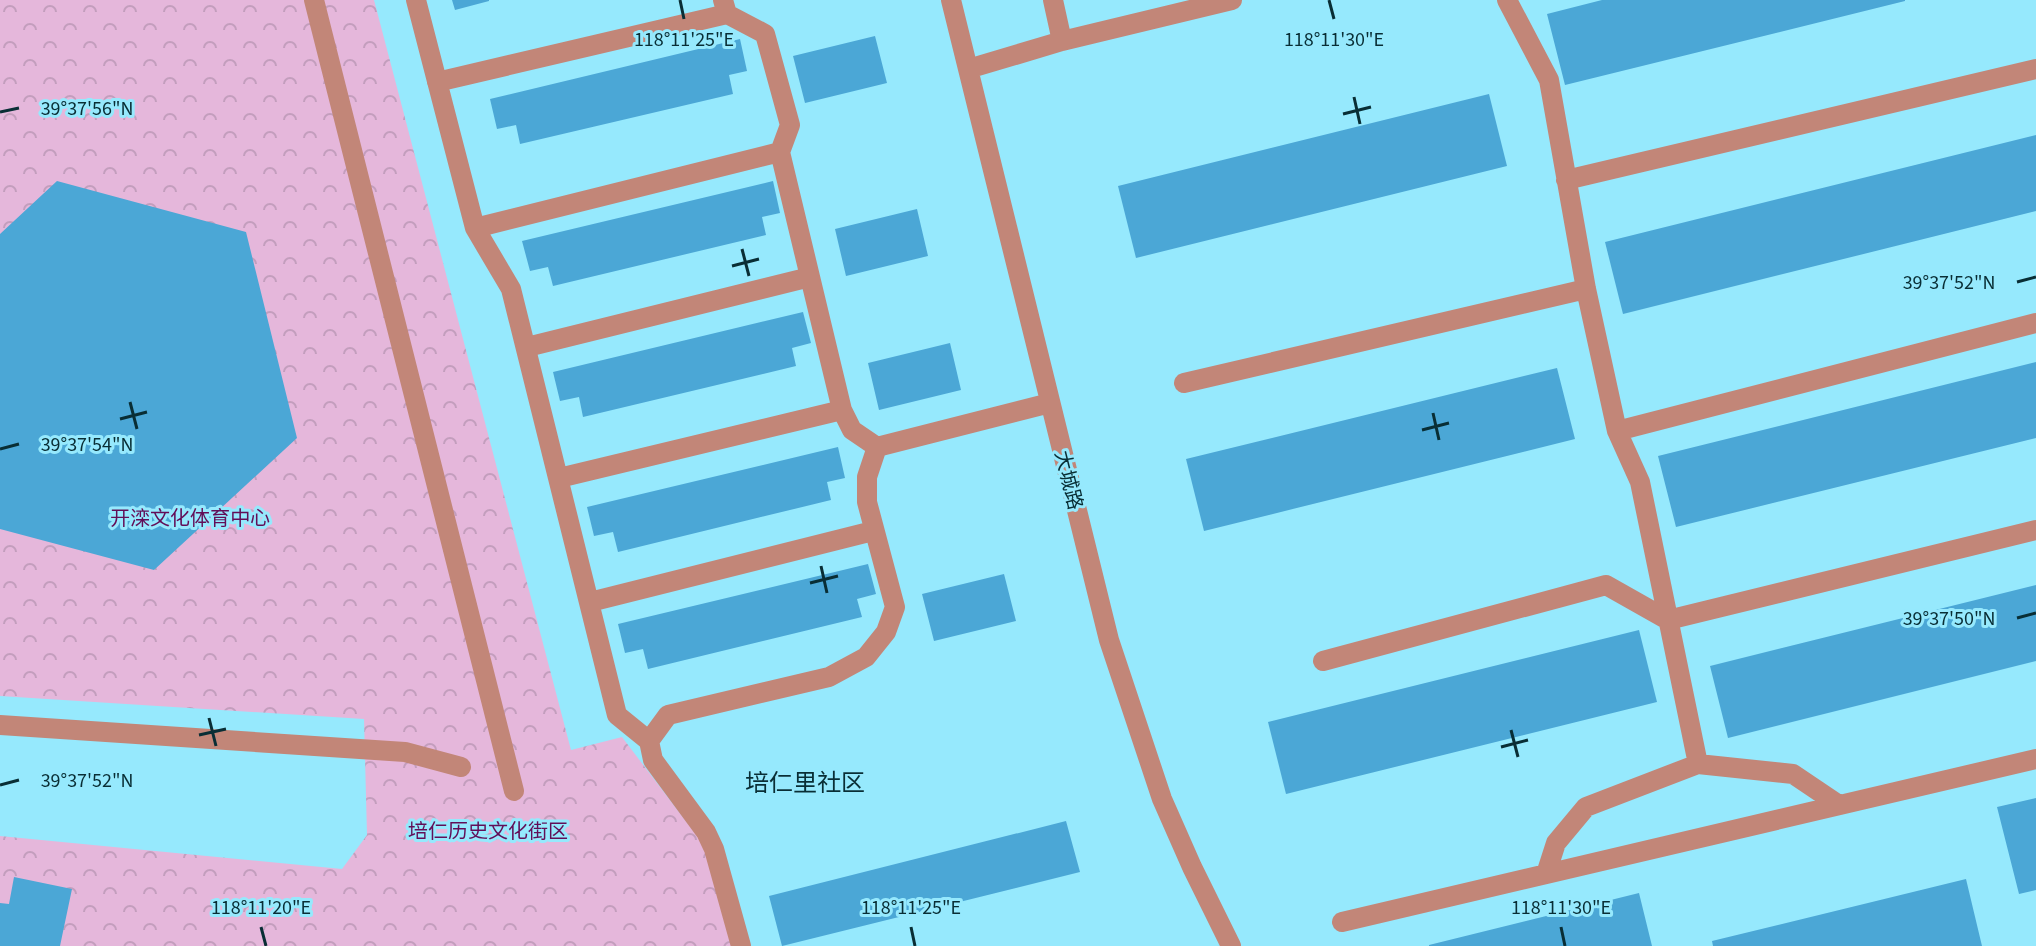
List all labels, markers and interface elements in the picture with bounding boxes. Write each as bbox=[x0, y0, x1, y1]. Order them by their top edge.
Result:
text: 118°11'25"E bbox=[634, 26, 734, 54]
text: 118°11'30"E bbox=[1284, 26, 1384, 54]
text: 39°37'56"N bbox=[41, 95, 133, 123]
text: 39°37'52"N bbox=[1903, 269, 1995, 297]
text: 39°37'54"N bbox=[41, 431, 133, 459]
street label: 大城路 bbox=[1047, 448, 1089, 513]
park label: 开滦文化体育中心 bbox=[110, 505, 270, 533]
text: 39°37'50"N bbox=[1903, 605, 1995, 633]
district label: 培仁里社区 bbox=[745, 766, 865, 801]
text: 39°37'52"N bbox=[41, 767, 133, 795]
park label: 培仁历史文化街区 bbox=[408, 818, 568, 846]
text: 118°11'20"E bbox=[211, 894, 311, 922]
text: 118°11'25"E bbox=[861, 894, 961, 922]
text: 118°11'30"E bbox=[1511, 894, 1611, 922]

